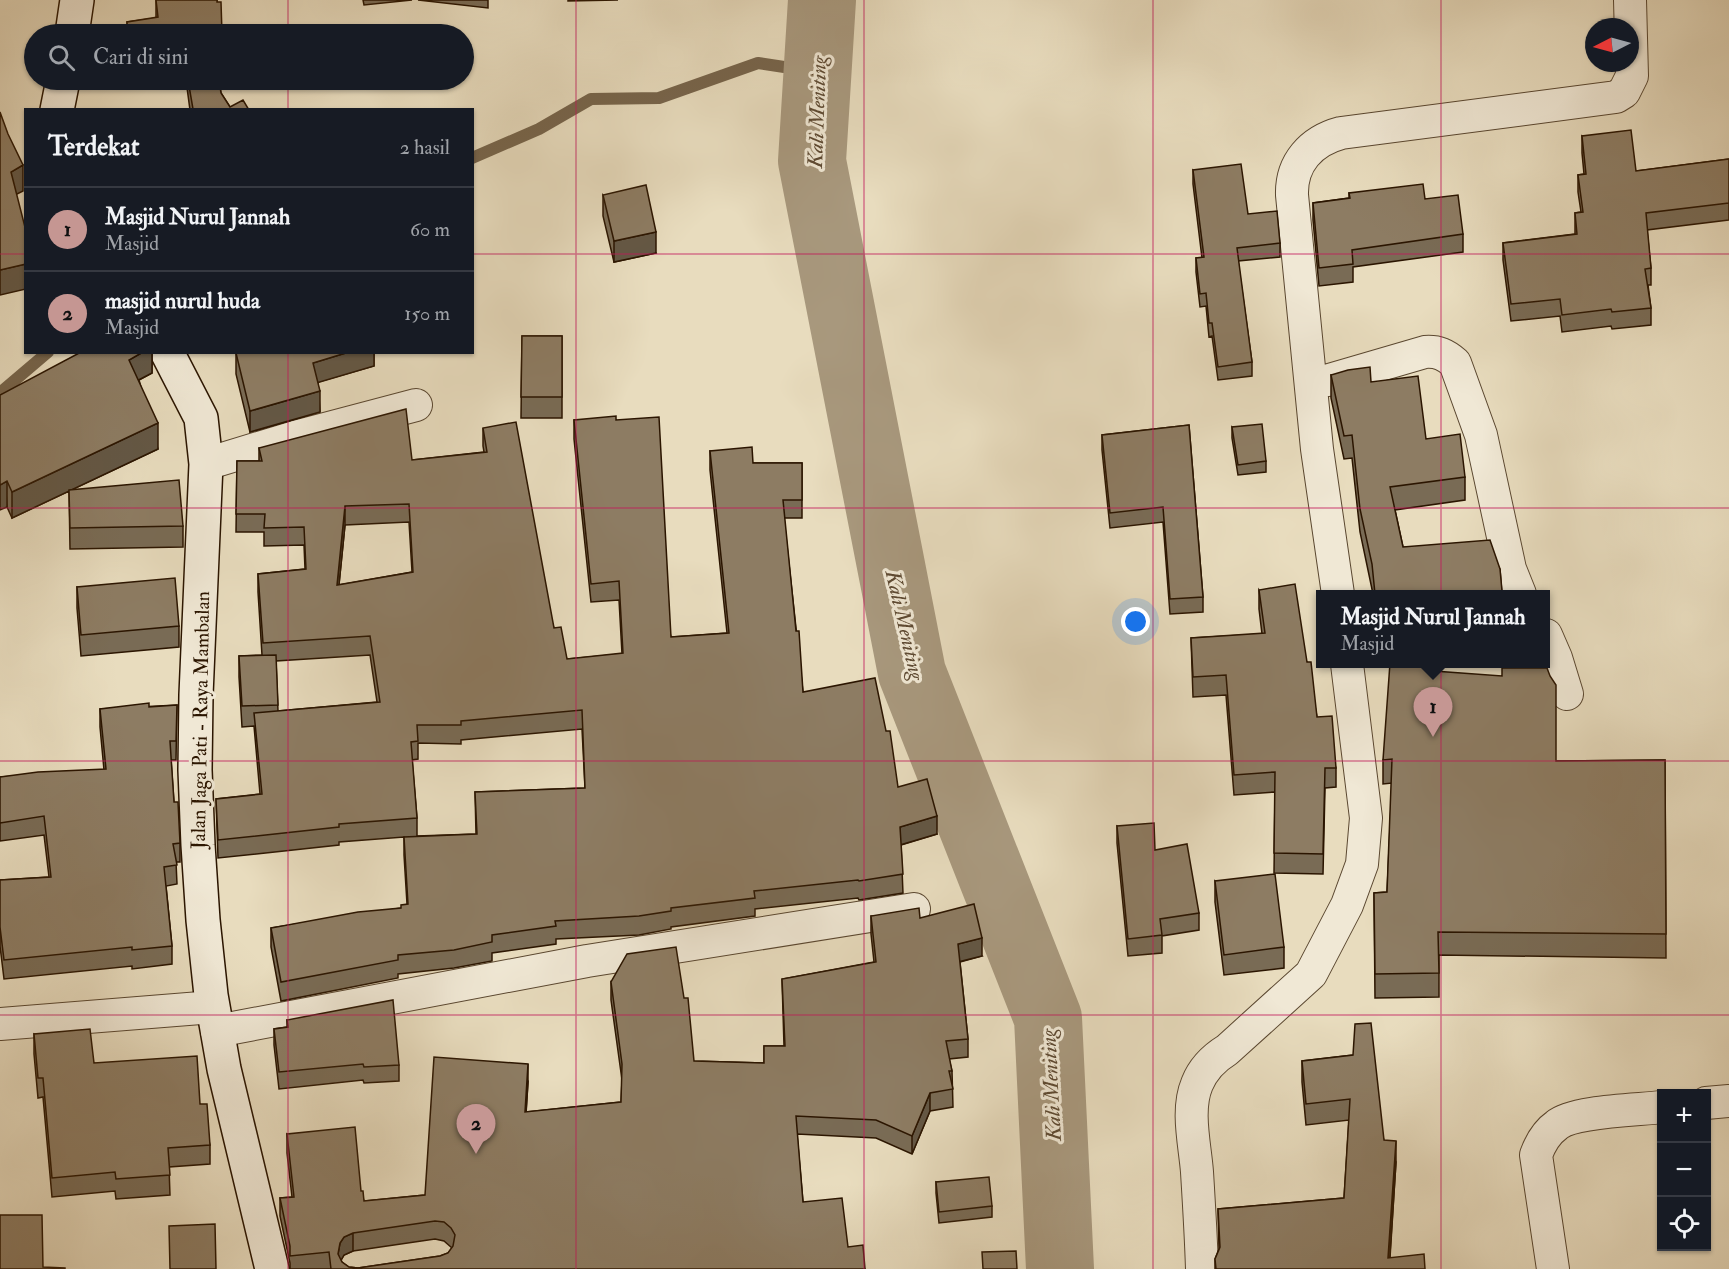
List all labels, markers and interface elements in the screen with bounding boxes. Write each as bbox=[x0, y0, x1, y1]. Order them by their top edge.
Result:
north arrow bbox=[1585, 18, 1639, 72]
search box bbox=[24, 24, 474, 90]
icon: search bbox=[45, 41, 78, 74]
text: Cari di sini bbox=[93, 43, 189, 71]
water label: Kali Meniting bbox=[802, 54, 833, 170]
text: Terdekat bbox=[48, 131, 139, 163]
text: 2 hasil bbox=[400, 135, 450, 160]
text: Masjid Nurul Jannah bbox=[105, 203, 290, 231]
text: 1 bbox=[64, 217, 71, 242]
text: 60 m bbox=[410, 217, 450, 242]
text: Masjid bbox=[105, 231, 159, 256]
text: masjid nurul huda bbox=[105, 287, 260, 315]
text: 2 bbox=[62, 301, 73, 326]
text: 150 m bbox=[404, 301, 450, 326]
text: Masjid bbox=[105, 315, 159, 340]
water label: Kali Meniting bbox=[879, 566, 931, 684]
popup bbox=[1316, 590, 1550, 668]
street label: Jalan Jaga Pati - Raya Mambalan bbox=[186, 591, 215, 850]
text: Masjid Nurul Jannah bbox=[1340, 603, 1526, 631]
your location bbox=[1121, 607, 1150, 636]
text: Masjid bbox=[1340, 631, 1394, 656]
pin: 1 bbox=[1414, 688, 1452, 737]
water label: Kali Meniting bbox=[1035, 1027, 1068, 1143]
map controls bbox=[1657, 1089, 1711, 1251]
button: + bbox=[1657, 1089, 1711, 1143]
pin: 2 bbox=[456, 1104, 496, 1154]
button: − bbox=[1657, 1143, 1711, 1197]
button: locate bbox=[1657, 1197, 1711, 1251]

